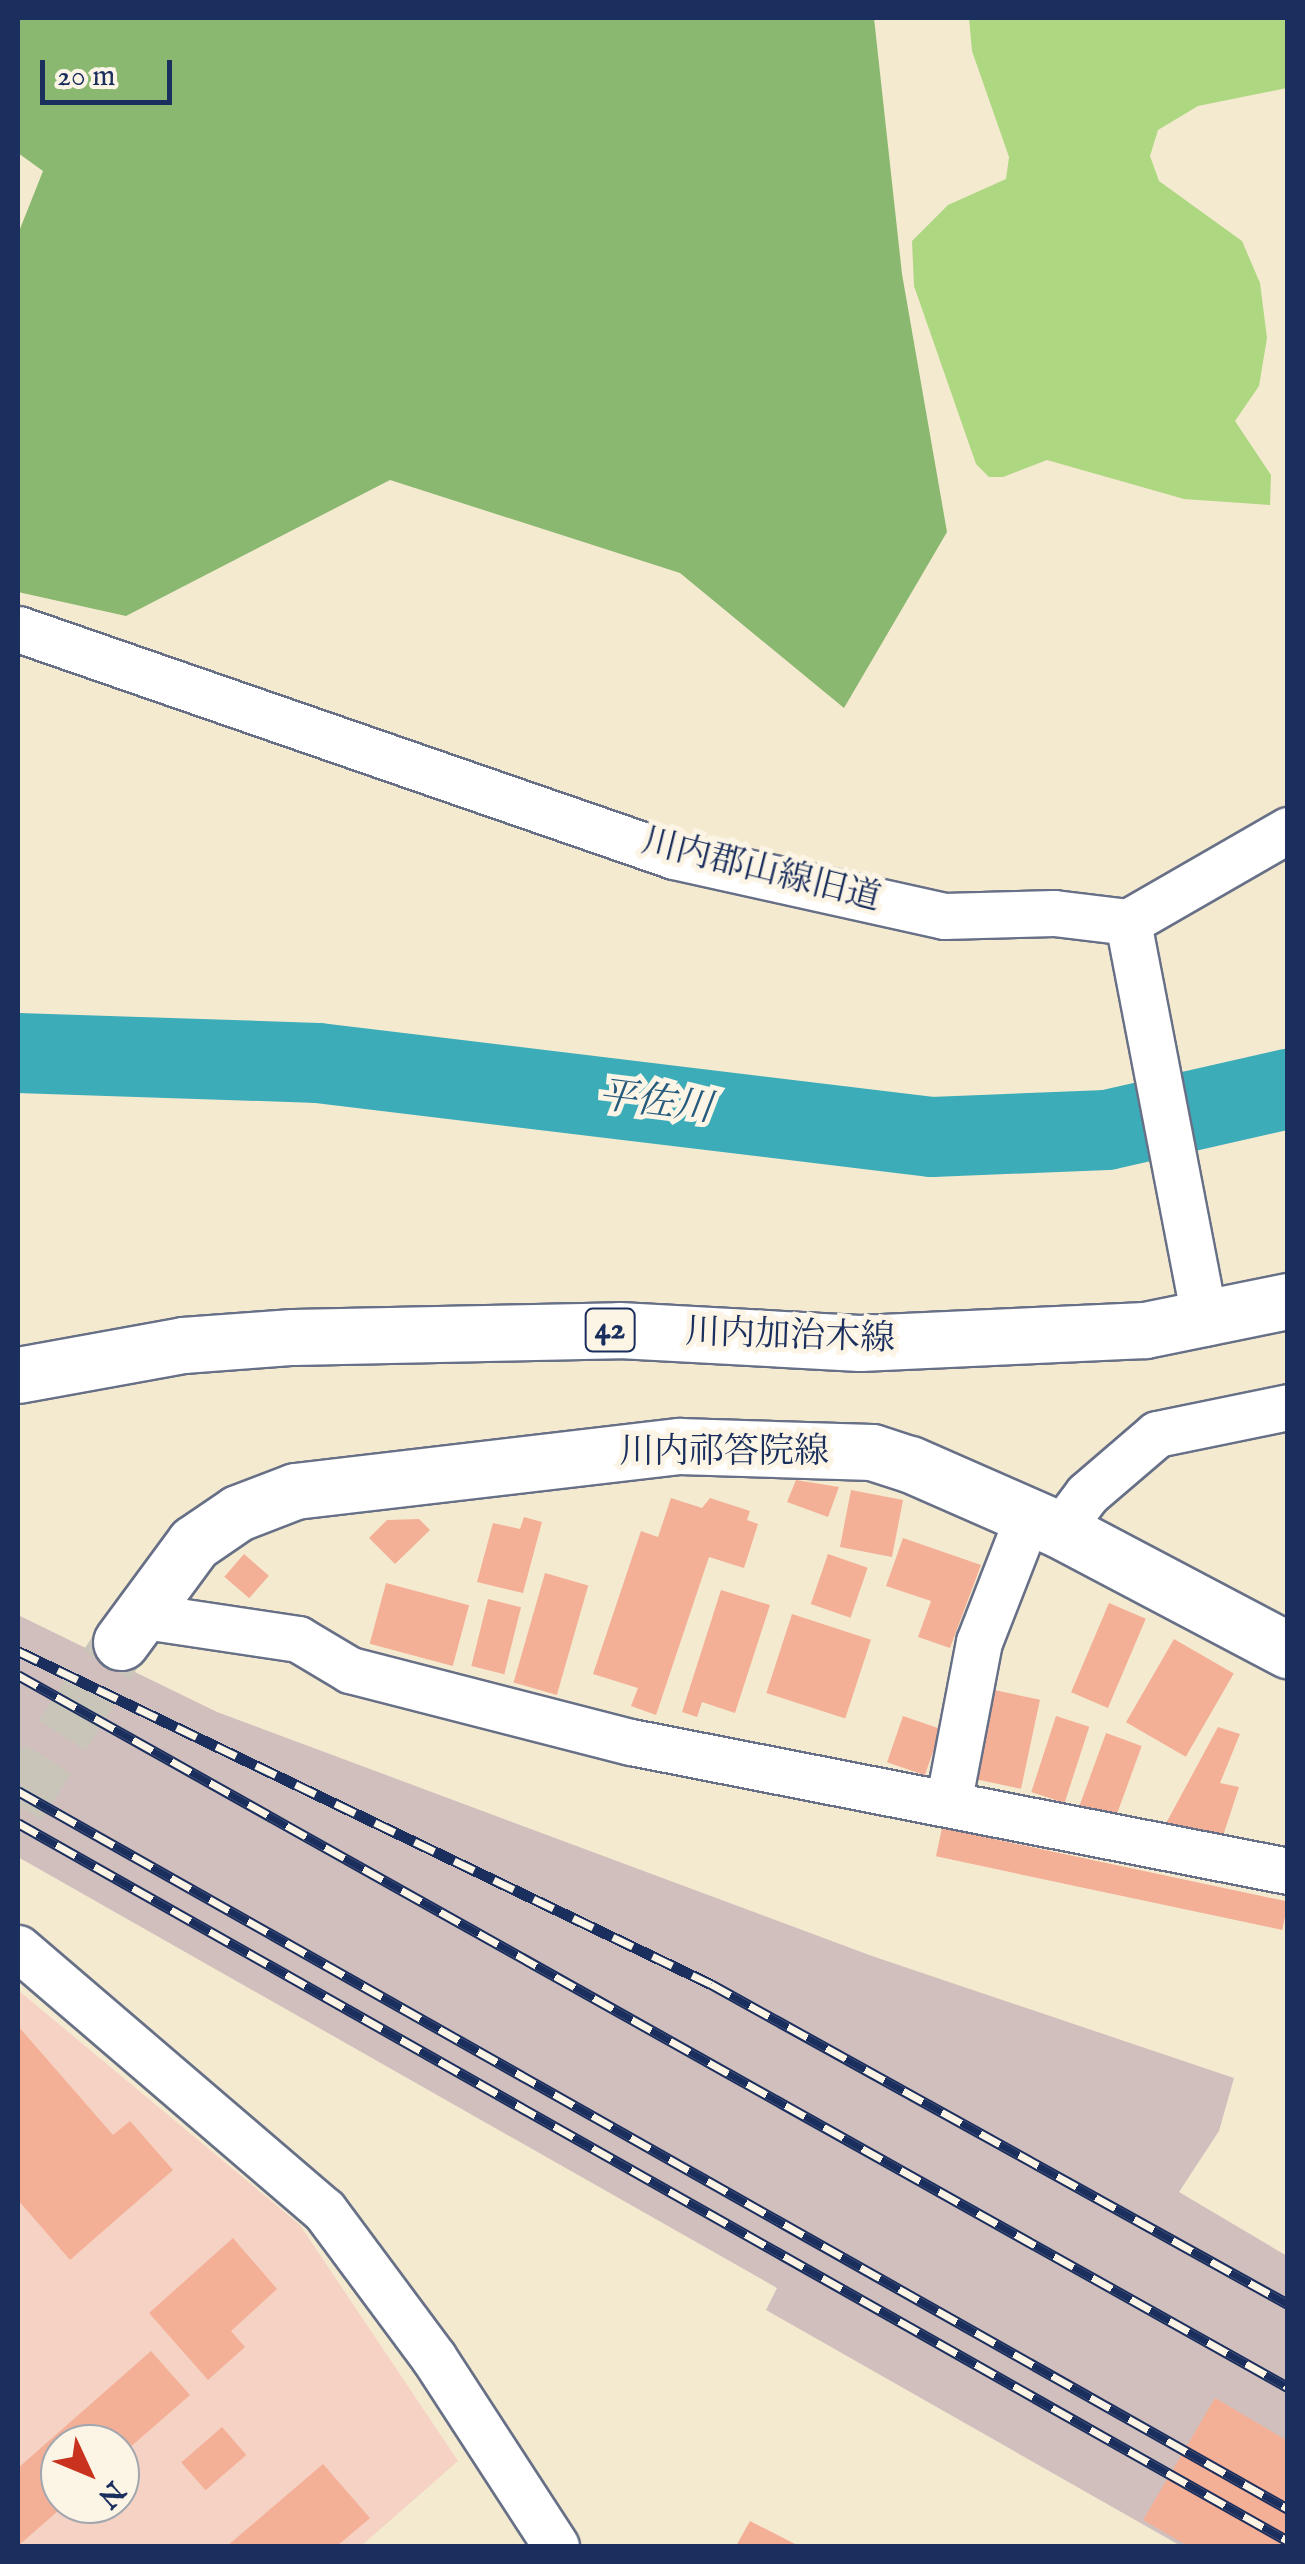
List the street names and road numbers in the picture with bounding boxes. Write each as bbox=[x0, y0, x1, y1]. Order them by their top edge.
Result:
street label: 川内郡山線旧道 bbox=[637, 821, 885, 921]
road number: 42 bbox=[582, 1303, 638, 1357]
street label: 川内加治木線 bbox=[684, 1312, 896, 1362]
street label: 川内祁答院線 bbox=[619, 1432, 829, 1474]

